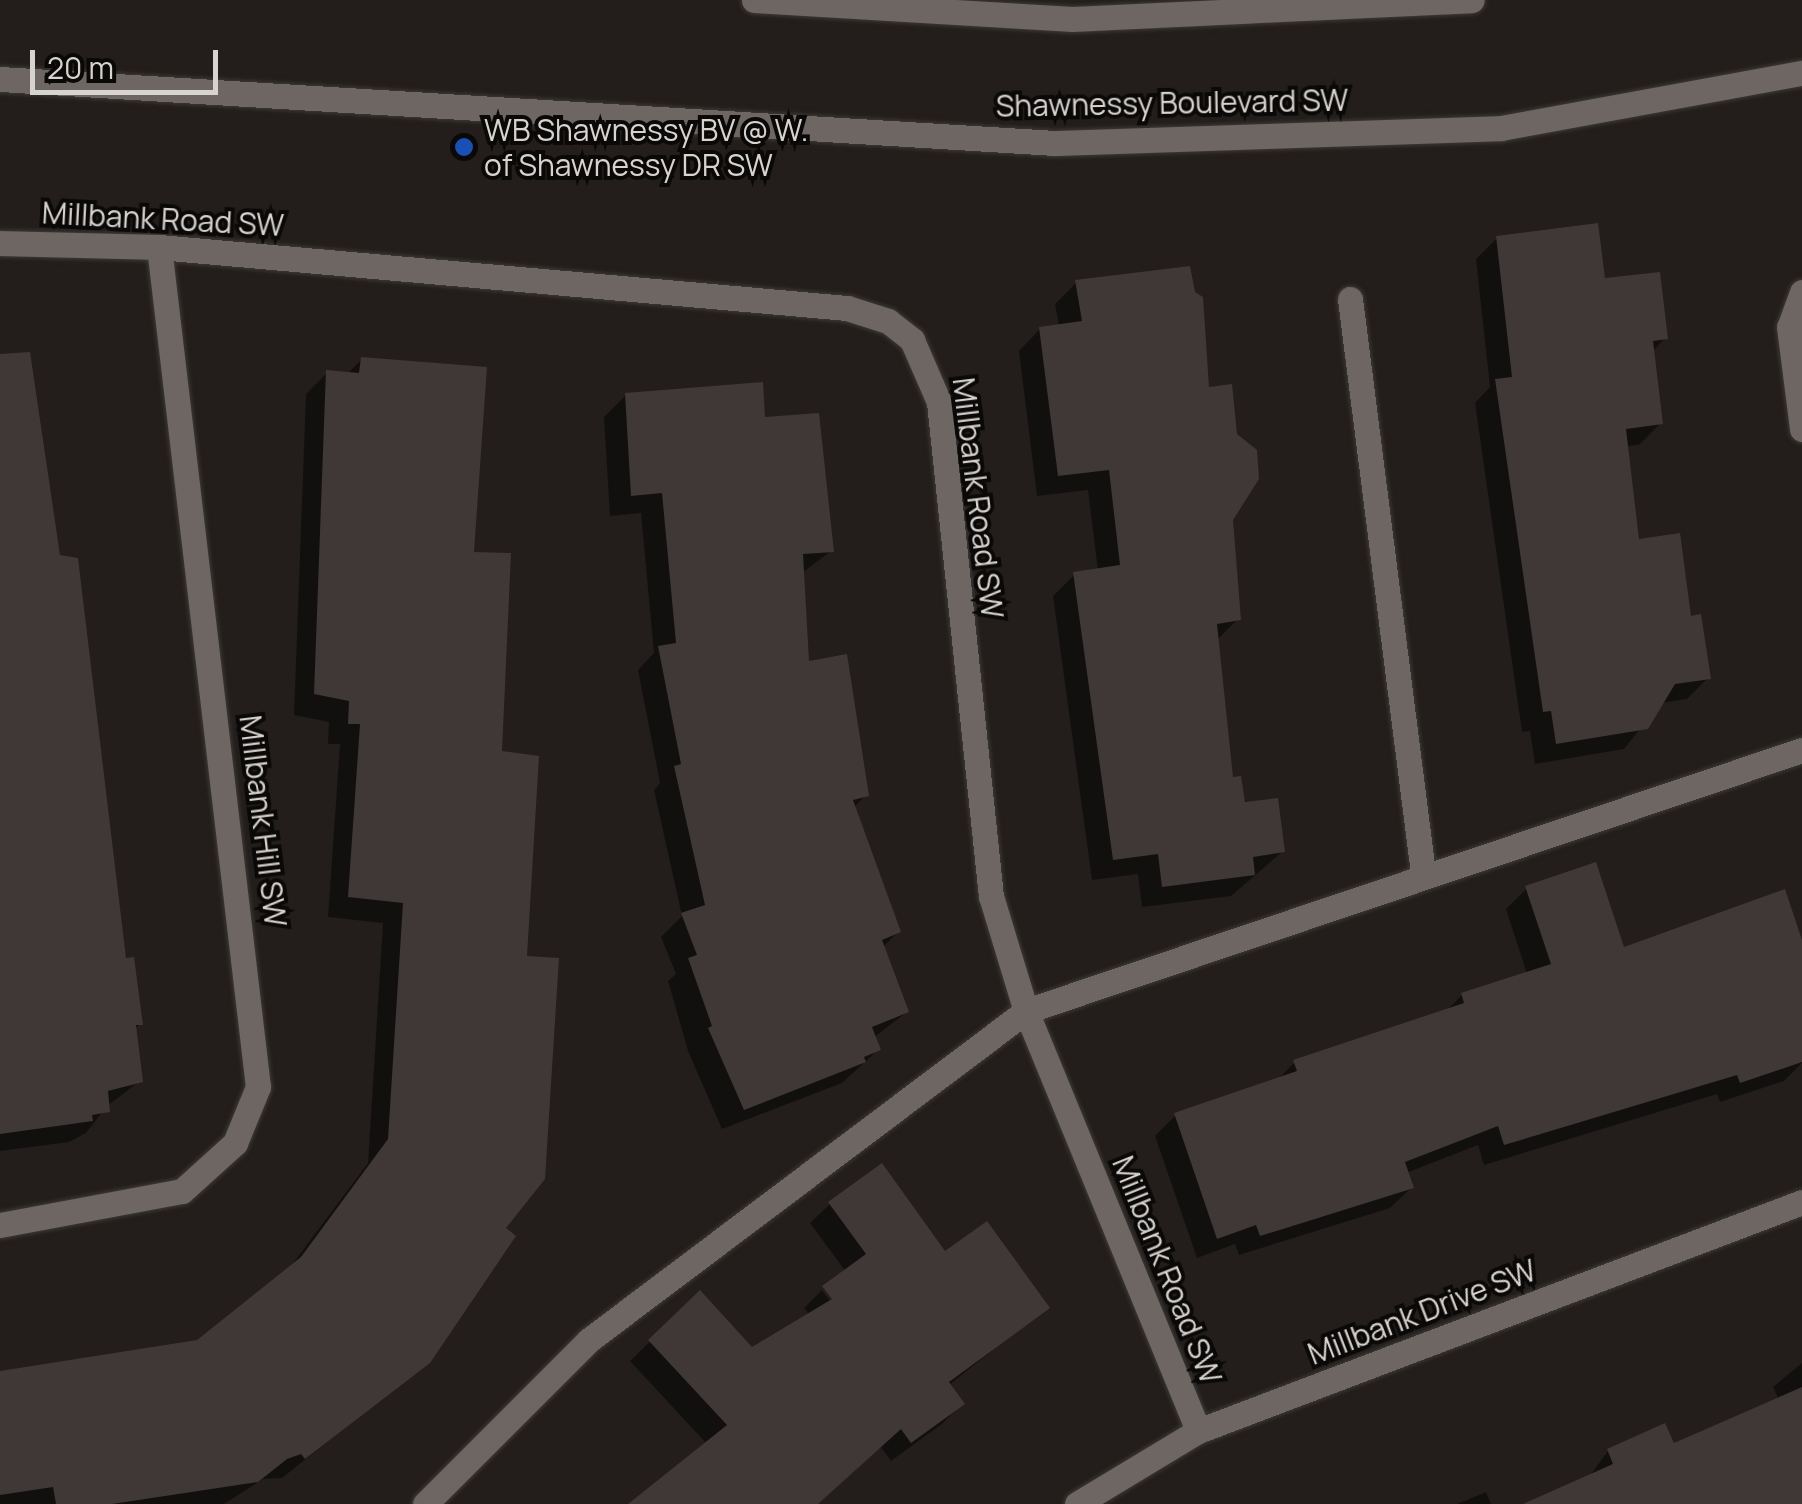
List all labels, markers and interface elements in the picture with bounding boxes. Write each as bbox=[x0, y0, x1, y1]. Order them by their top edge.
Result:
scale bar bbox=[35, 30, 222, 92]
text: 20 m bbox=[47, 47, 114, 88]
street label: Shawnessy Boulevard SW bbox=[995, 82, 1349, 124]
place label: WB Shawnessy BV @ W. of Shawnessy DR SW bbox=[484, 112, 808, 182]
marker: WB Shawnessy BV @ W. of Shawnessy DR SW bbox=[453, 136, 475, 158]
street label: Millbank Road SW bbox=[41, 195, 285, 243]
street label: Millbank Road SW bbox=[945, 376, 1011, 620]
street label: Millbank Hill SW bbox=[232, 713, 294, 929]
street label: Millbank Road SW bbox=[1105, 1151, 1229, 1389]
street label: Millbank Drive SW bbox=[1303, 1252, 1541, 1372]

